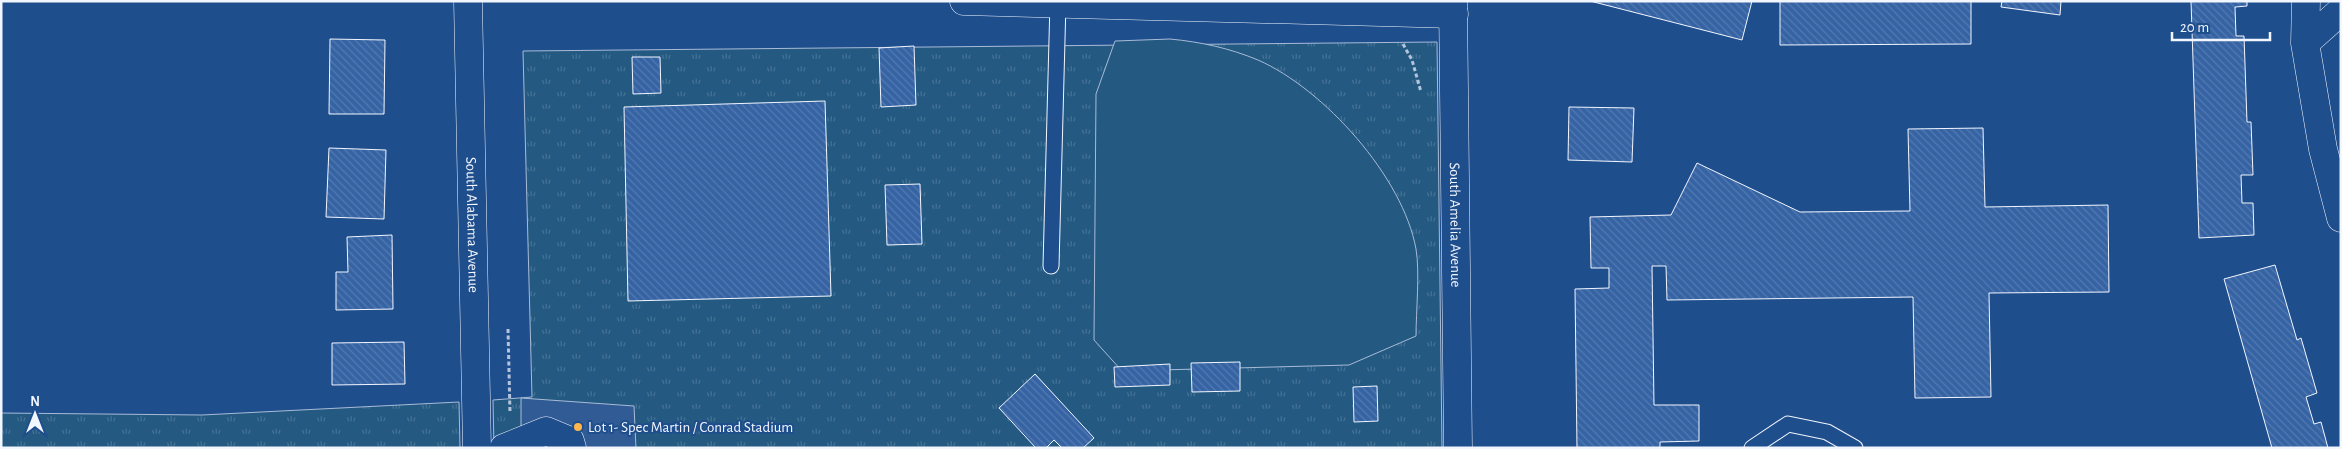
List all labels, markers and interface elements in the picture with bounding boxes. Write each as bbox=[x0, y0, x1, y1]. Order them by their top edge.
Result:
scale bar bbox=[2172, 10, 2270, 42]
text: 20 m bbox=[2180, 20, 2209, 35]
street label: South Alabama Avenue bbox=[464, 157, 481, 293]
street label: South Amelia Avenue bbox=[1447, 162, 1464, 288]
north arrow bbox=[10, 389, 60, 439]
text: N bbox=[30, 395, 40, 409]
place label: Lot 1- Spec Martin / Conrad Stadium bbox=[588, 420, 793, 435]
marker: Lot 1- Spec Martin / Conrad Stadium bbox=[572, 421, 584, 433]

